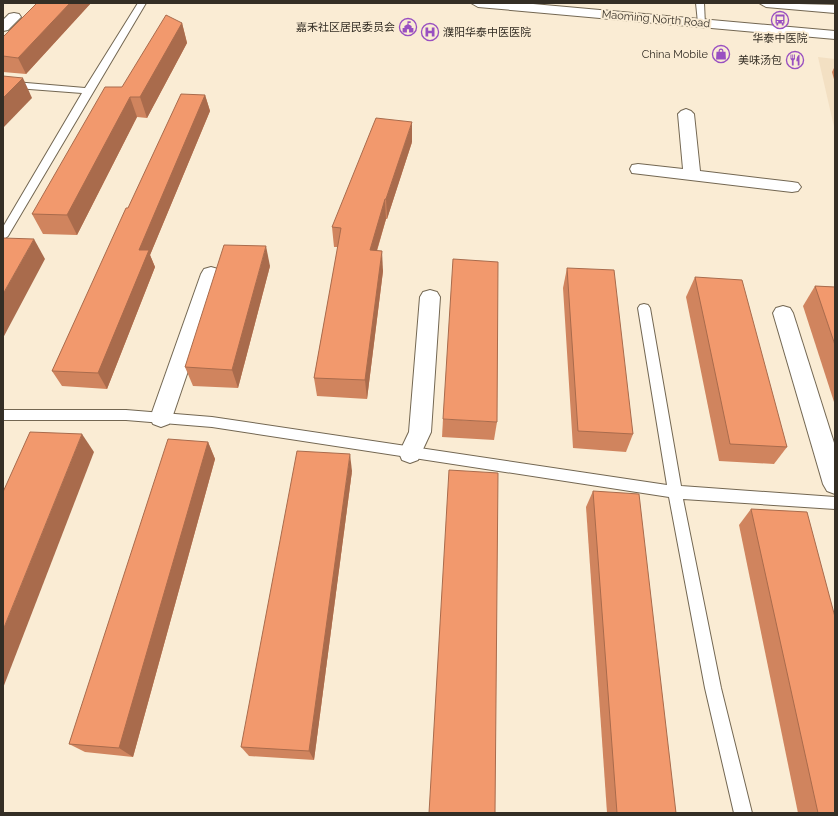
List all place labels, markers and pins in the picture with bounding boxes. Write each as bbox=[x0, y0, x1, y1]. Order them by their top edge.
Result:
bus stop icon: 华泰中医院 bbox=[770, 10, 790, 30]
public building icon: 嘉禾社区居民委员会 bbox=[398, 17, 418, 37]
place label: 嘉禾社区居民委员会 bbox=[296, 21, 395, 34]
hospital icon: 濮阳华泰中医医院 bbox=[420, 22, 440, 42]
place label: 濮阳华泰中医医院 bbox=[443, 26, 531, 39]
place label: 华泰中医院 bbox=[753, 32, 808, 45]
shop icon: China Mobile bbox=[711, 44, 731, 64]
place label: China Mobile bbox=[642, 48, 709, 61]
restaurant icon: 美味汤包 bbox=[785, 50, 805, 70]
place label: 美味汤包 bbox=[738, 54, 782, 67]

